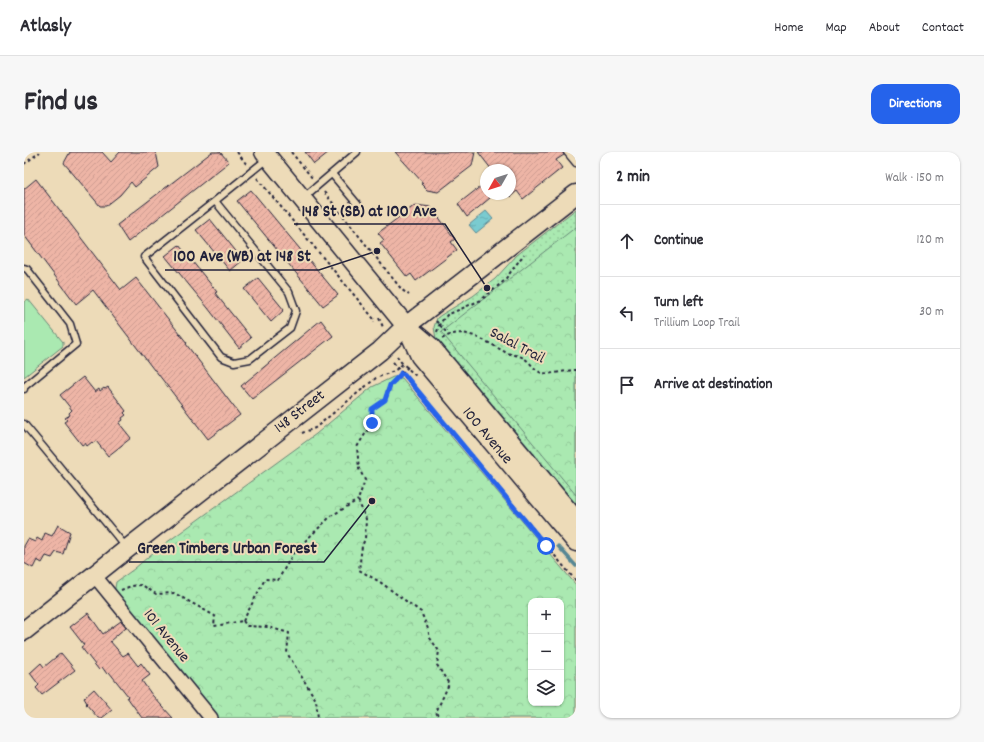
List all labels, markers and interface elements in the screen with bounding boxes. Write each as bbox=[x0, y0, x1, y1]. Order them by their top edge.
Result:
text: Atlasly bbox=[20, 14, 71, 41]
text: Home bbox=[774, 18, 803, 38]
text: Map bbox=[825, 18, 847, 38]
text: About bbox=[869, 18, 900, 38]
text: Contact bbox=[922, 18, 964, 38]
text: Find us bbox=[24, 84, 98, 124]
button: Directions bbox=[871, 84, 960, 124]
north arrow bbox=[480, 164, 516, 200]
text: 2 min bbox=[616, 166, 650, 190]
text: Walk · 150 m bbox=[885, 169, 944, 188]
callout: 148 St (SB) at 100 Ave bbox=[294, 195, 445, 224]
text: 148 St (SB) at 100 Ave bbox=[301, 201, 437, 225]
icon: ahead bbox=[616, 230, 638, 252]
text: Continue bbox=[654, 230, 703, 252]
text: 120 m bbox=[916, 231, 944, 250]
callout: 100 Ave (WB) at 148 St bbox=[165, 241, 319, 270]
text: 100 Ave (WB) at 148 St bbox=[173, 246, 311, 270]
text: Turn left bbox=[654, 292, 703, 314]
icon: left bbox=[616, 302, 638, 324]
text: 30 m bbox=[919, 303, 944, 322]
text: Trillium Loop Trail bbox=[654, 314, 740, 333]
street label: Salal Trail bbox=[485, 322, 549, 370]
icon: arrive bbox=[616, 374, 638, 396]
text: Arrive at destination bbox=[654, 374, 772, 396]
street label: 148 Street bbox=[270, 385, 330, 439]
street label: 100 Avenue bbox=[456, 402, 518, 470]
route end bbox=[363, 414, 381, 432]
callout: Green Timbers Urban Forest bbox=[129, 533, 324, 562]
route start bbox=[537, 537, 555, 555]
text: Green Timbers Urban Forest bbox=[137, 538, 317, 562]
map controls bbox=[528, 598, 564, 706]
button: + bbox=[528, 598, 564, 634]
street label: 101 Avenue bbox=[137, 604, 195, 668]
button: − bbox=[528, 634, 564, 670]
button: layers bbox=[528, 670, 564, 706]

